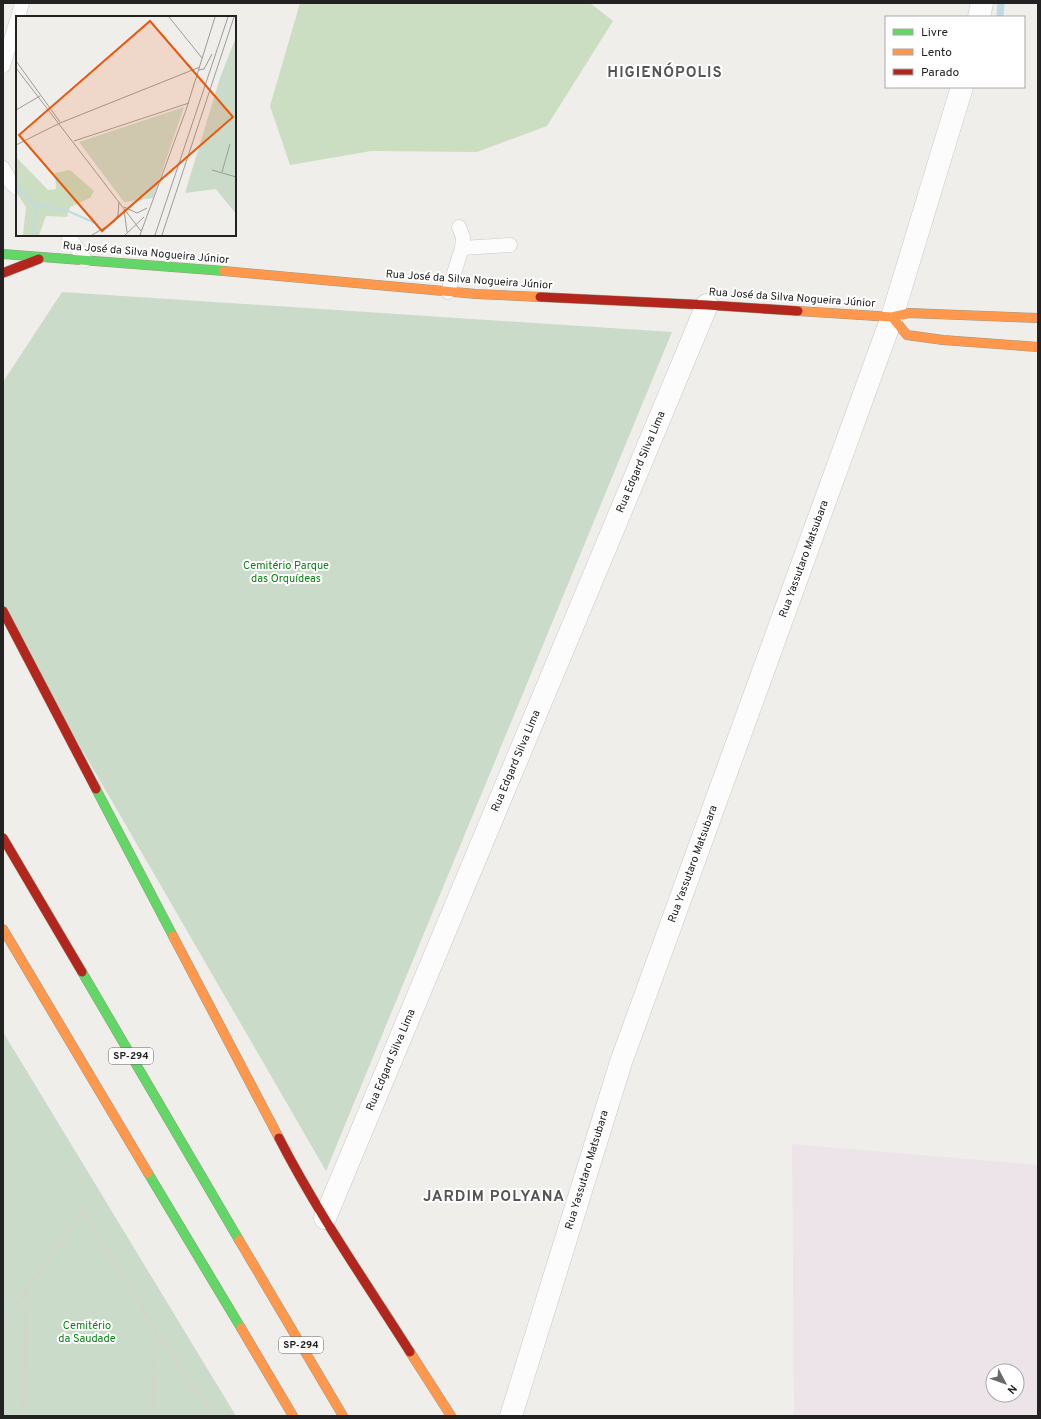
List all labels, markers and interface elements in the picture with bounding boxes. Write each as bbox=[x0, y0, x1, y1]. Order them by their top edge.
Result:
inset map bbox=[16, 16, 236, 236]
legend bbox=[885, 16, 1025, 88]
text: Livre bbox=[921, 25, 948, 41]
text: Lento bbox=[921, 45, 952, 61]
district label: HIGIENÓPOLIS bbox=[607, 62, 723, 83]
text: Parado bbox=[921, 65, 959, 81]
street label: Rua José da Silva Nogueira Júnior bbox=[62, 239, 231, 267]
street label: Rua José da Silva Nogueira Júnior bbox=[385, 267, 554, 293]
street label: Rua José da Silva Nogueira Júnior bbox=[708, 285, 877, 311]
street label: Rua Edgard Silva Lima bbox=[613, 409, 669, 515]
street label: Rua Yassutaro Matsubara bbox=[776, 498, 832, 620]
park label: Cemitério Parque das Orquídeas bbox=[243, 559, 329, 586]
street label: Rua Edgard Silva Lima bbox=[488, 708, 544, 814]
street label: Rua Yassutaro Matsubara bbox=[665, 803, 721, 925]
street label: Rua Edgard Silva Lima bbox=[363, 1007, 419, 1113]
road number: SP-294 bbox=[109, 1048, 153, 1064]
street label: Rua Yassutaro Matsubara bbox=[562, 1108, 612, 1231]
district label: JARDIM POLYANA bbox=[423, 1188, 565, 1207]
park label: Cemitério da Saudade bbox=[58, 1319, 116, 1346]
road number: SP-294 bbox=[279, 1337, 323, 1353]
north arrow bbox=[985, 1363, 1025, 1403]
text: N bbox=[1004, 1381, 1020, 1396]

